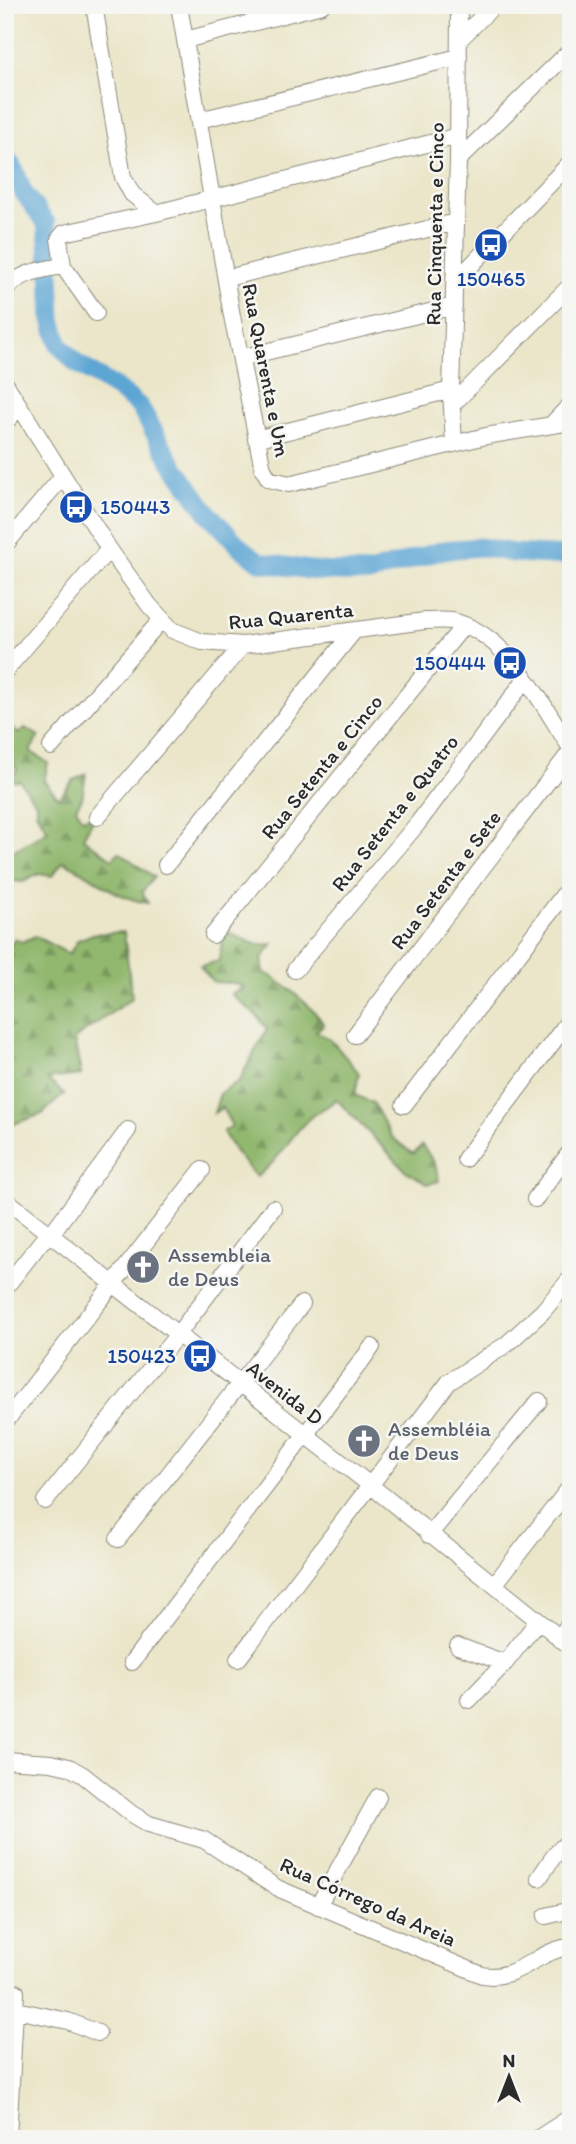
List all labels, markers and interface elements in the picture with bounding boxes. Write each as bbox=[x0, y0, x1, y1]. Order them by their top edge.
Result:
street label: Rua Cinquenta e Cinco bbox=[420, 122, 449, 326]
bus stop icon: 150465 bbox=[472, 226, 510, 264]
place label: 150465 bbox=[457, 266, 525, 291]
street label: Rua Quarenta e Um bbox=[237, 281, 296, 459]
bus stop icon: 150443 bbox=[57, 488, 95, 526]
place label: 150443 bbox=[100, 494, 170, 519]
street label: Rua Quarenta bbox=[227, 597, 355, 634]
bus stop icon: 150444 bbox=[491, 644, 529, 682]
place label: 150444 bbox=[414, 650, 486, 675]
street label: Rua Setenta e Cinco bbox=[256, 689, 388, 844]
street label: Rua Setenta e Quatro bbox=[326, 729, 464, 896]
street label: Rua Setenta e Sete bbox=[385, 805, 506, 954]
place label: Assembleia de Deus bbox=[168, 1242, 271, 1291]
church icon: Assembleia de Deus bbox=[124, 1248, 162, 1286]
bus stop icon: 150423 bbox=[181, 1337, 219, 1375]
place label: 150423 bbox=[107, 1343, 176, 1368]
street label: Avenida D bbox=[242, 1355, 329, 1430]
place label: Assembléia de Deus bbox=[388, 1416, 491, 1465]
church icon: Assembléia de Deus bbox=[345, 1422, 383, 1460]
street label: Rua Córrego da Areia bbox=[276, 1851, 460, 1952]
north arrow bbox=[475, 2042, 544, 2112]
text: N bbox=[503, 2049, 515, 2072]

